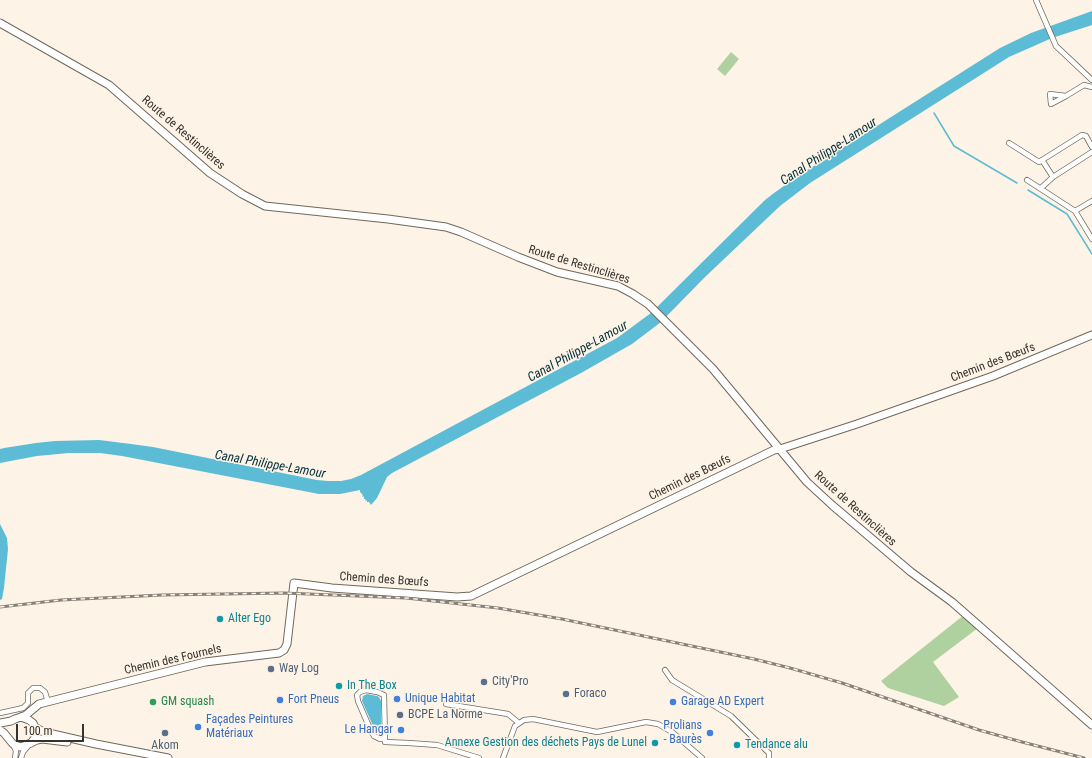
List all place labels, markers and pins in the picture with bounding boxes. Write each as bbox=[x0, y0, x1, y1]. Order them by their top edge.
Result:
place label: Alter Ego bbox=[228, 612, 271, 626]
marker: Alter Ego bbox=[215, 614, 225, 624]
place label: Way Log bbox=[279, 662, 319, 676]
marker: Way Log bbox=[266, 664, 276, 674]
place label: City'Pro bbox=[492, 675, 529, 689]
marker: City'Pro bbox=[479, 677, 489, 687]
place label: In The Box bbox=[347, 679, 397, 693]
marker: In The Box bbox=[334, 681, 344, 691]
place label: Foraco bbox=[574, 687, 606, 701]
marker: Foraco bbox=[561, 689, 571, 699]
place label: Unique Habitat bbox=[405, 692, 475, 706]
place label: Fort Pneus bbox=[288, 693, 339, 707]
marker: Unique Habitat bbox=[392, 694, 402, 704]
place label: GM squash bbox=[161, 695, 214, 709]
marker: Fort Pneus bbox=[275, 695, 285, 705]
place label: Garage AD Expert bbox=[681, 695, 764, 709]
marker: GM squash bbox=[148, 697, 158, 707]
marker: Garage AD Expert bbox=[668, 697, 678, 707]
place label: BCPE La Norme bbox=[408, 708, 483, 722]
marker: BCPE La Norme bbox=[395, 710, 405, 720]
place label: Façades Peintures Matériaux bbox=[206, 713, 293, 741]
place label: Prolians - Baurès bbox=[663, 719, 702, 747]
marker: Façades Peintures Matériaux bbox=[193, 722, 203, 732]
place label: Le Hangar bbox=[345, 723, 393, 737]
marker: Le Hangar bbox=[396, 725, 406, 735]
marker: Akom bbox=[160, 728, 170, 738]
marker: Prolians - Baurès bbox=[705, 728, 715, 738]
place label: Annexe Gestion des déchets Pays de Lunel bbox=[445, 736, 647, 750]
marker: Annexe Gestion des déchets Pays de Lunel bbox=[650, 738, 660, 748]
place label: Tendance alu bbox=[745, 738, 808, 752]
place label: Akom bbox=[151, 739, 179, 753]
marker: Tendance alu bbox=[732, 740, 742, 750]

